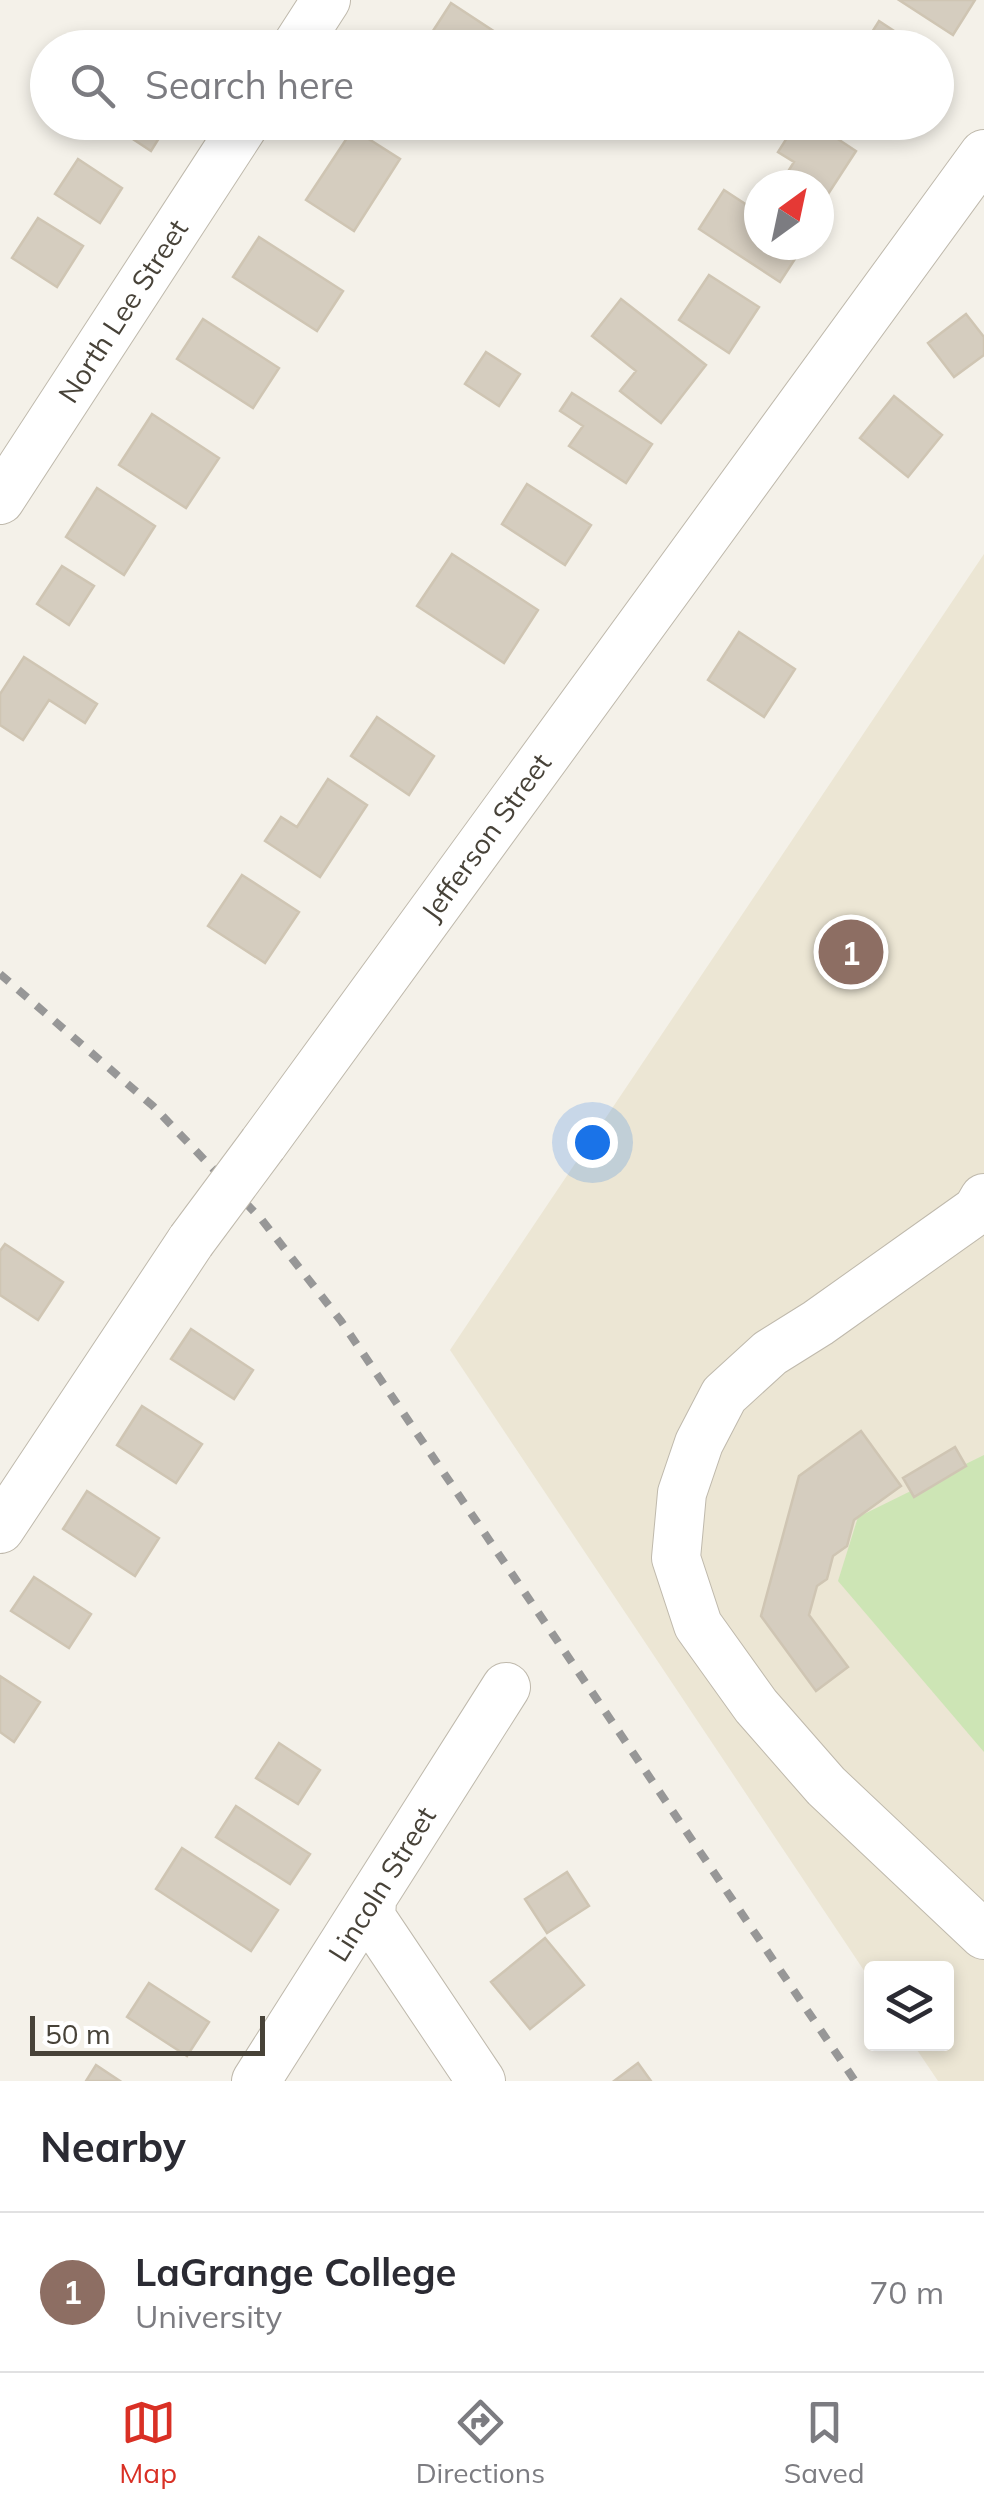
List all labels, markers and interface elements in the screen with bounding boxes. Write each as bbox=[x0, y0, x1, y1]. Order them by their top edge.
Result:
search box bbox=[30, 30, 954, 140]
icon: search bbox=[65, 58, 120, 113]
text: Search here bbox=[145, 61, 354, 109]
north arrow bbox=[744, 170, 834, 260]
street label: North Lee Street bbox=[50, 212, 195, 409]
street label: Jefferson Street bbox=[413, 746, 558, 927]
pin: 1 bbox=[818, 914, 884, 990]
your location bbox=[567, 1117, 618, 1168]
street label: Lincoln Street bbox=[320, 1800, 443, 1968]
map controls bbox=[864, 1961, 954, 2051]
button: layers bbox=[864, 1961, 954, 2051]
scale bar bbox=[30, 2011, 265, 2056]
text: 50 m bbox=[45, 2016, 111, 2051]
text: Nearby bbox=[40, 2120, 186, 2173]
text: LaGrange College bbox=[135, 2248, 456, 2296]
text: 1 bbox=[63, 2272, 82, 2312]
text: 70 m bbox=[869, 2272, 944, 2312]
text: University bbox=[135, 2296, 282, 2336]
tab: Map bbox=[119, 2395, 177, 2490]
tab: Directions bbox=[416, 2395, 545, 2490]
tab: Saved bbox=[784, 2395, 865, 2490]

